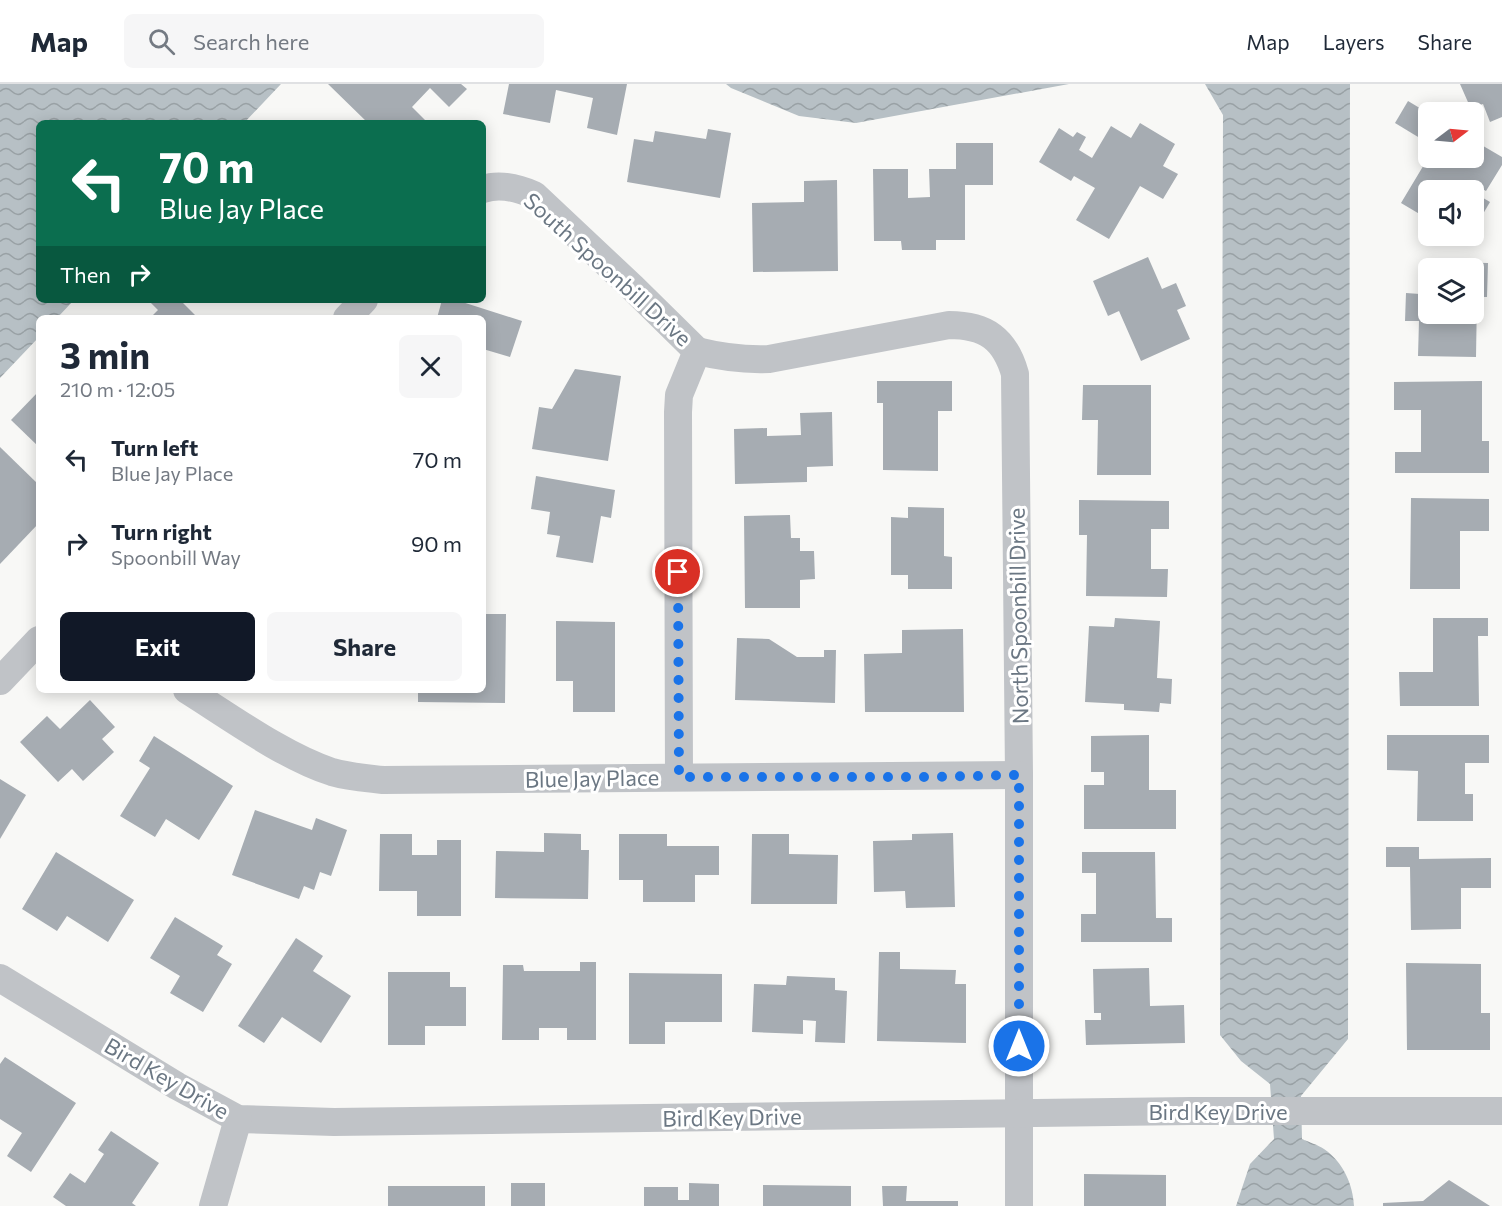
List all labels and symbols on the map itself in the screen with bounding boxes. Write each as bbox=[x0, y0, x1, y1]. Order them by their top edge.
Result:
north arrow bbox=[1418, 102, 1484, 168]
street label: South Spoonbill Drive bbox=[519, 187, 697, 351]
street label: North Spoonbill Drive bbox=[1003, 508, 1033, 724]
pin bbox=[652, 546, 703, 597]
street label: Blue Jay Place bbox=[525, 763, 659, 793]
position arrow bbox=[987, 1014, 1051, 1078]
street label: Bird Key Drive bbox=[100, 1032, 234, 1124]
street label: Bird Key Drive bbox=[1148, 1098, 1288, 1125]
street label: Bird Key Drive bbox=[662, 1102, 802, 1132]

